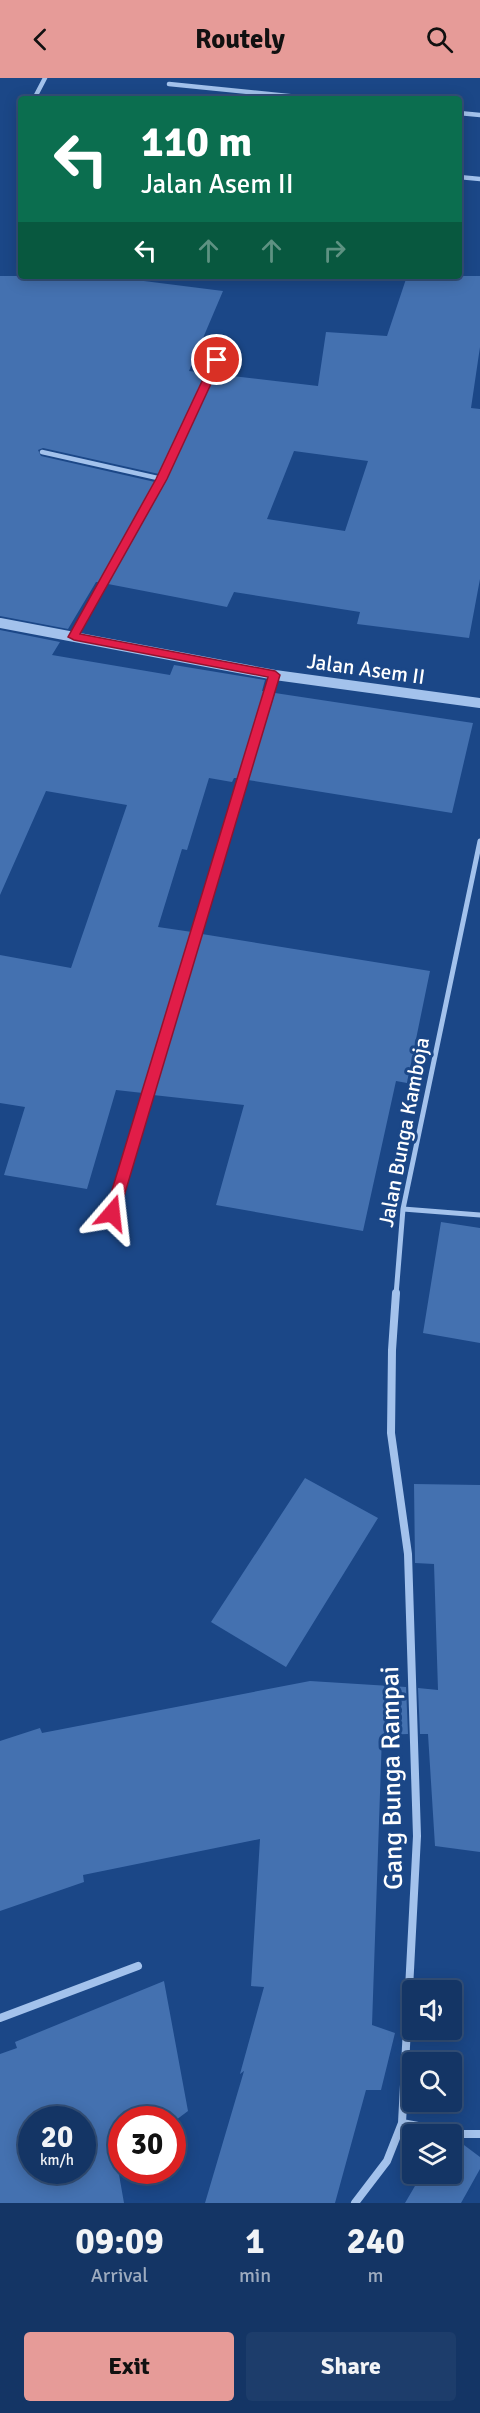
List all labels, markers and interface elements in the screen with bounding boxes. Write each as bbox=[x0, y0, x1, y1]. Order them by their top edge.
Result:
icon: back bbox=[24, 23, 57, 56]
text: Routely bbox=[195, 23, 285, 56]
icon: search bbox=[423, 23, 456, 56]
text: 110 m bbox=[141, 117, 252, 168]
icon: left bbox=[42, 120, 120, 198]
text: Jalan Asem II bbox=[141, 168, 294, 201]
icon: left bbox=[129, 234, 162, 267]
icon: ahead bbox=[192, 234, 225, 267]
icon: ahead bbox=[255, 234, 288, 267]
icon: right bbox=[318, 234, 351, 267]
pin bbox=[191, 334, 242, 385]
icon: arrive bbox=[200, 343, 233, 376]
street label: Jalan Asem II bbox=[305, 648, 427, 690]
street label: Jalan Bunga Kamboja bbox=[373, 1035, 435, 1229]
position arrow bbox=[80, 1181, 144, 1245]
street label: Gang Bunga Rampai bbox=[374, 1666, 410, 1890]
map controls bbox=[402, 1980, 462, 2184]
button: sound bbox=[402, 1980, 462, 2040]
button: search bbox=[402, 2052, 462, 2112]
speed limit sign: 30 bbox=[108, 2106, 186, 2184]
text: 20 bbox=[41, 2119, 73, 2156]
button: layers bbox=[402, 2124, 462, 2184]
text: km/h bbox=[40, 2151, 74, 2169]
text: 09:09 bbox=[75, 2219, 164, 2264]
text: 1 bbox=[245, 2219, 265, 2264]
text: 240 bbox=[346, 2219, 405, 2264]
text: Arrival bbox=[91, 2263, 148, 2288]
text: min bbox=[239, 2263, 271, 2288]
text: m bbox=[368, 2263, 384, 2288]
button: Exit bbox=[24, 2332, 234, 2401]
button: Share bbox=[246, 2332, 456, 2401]

